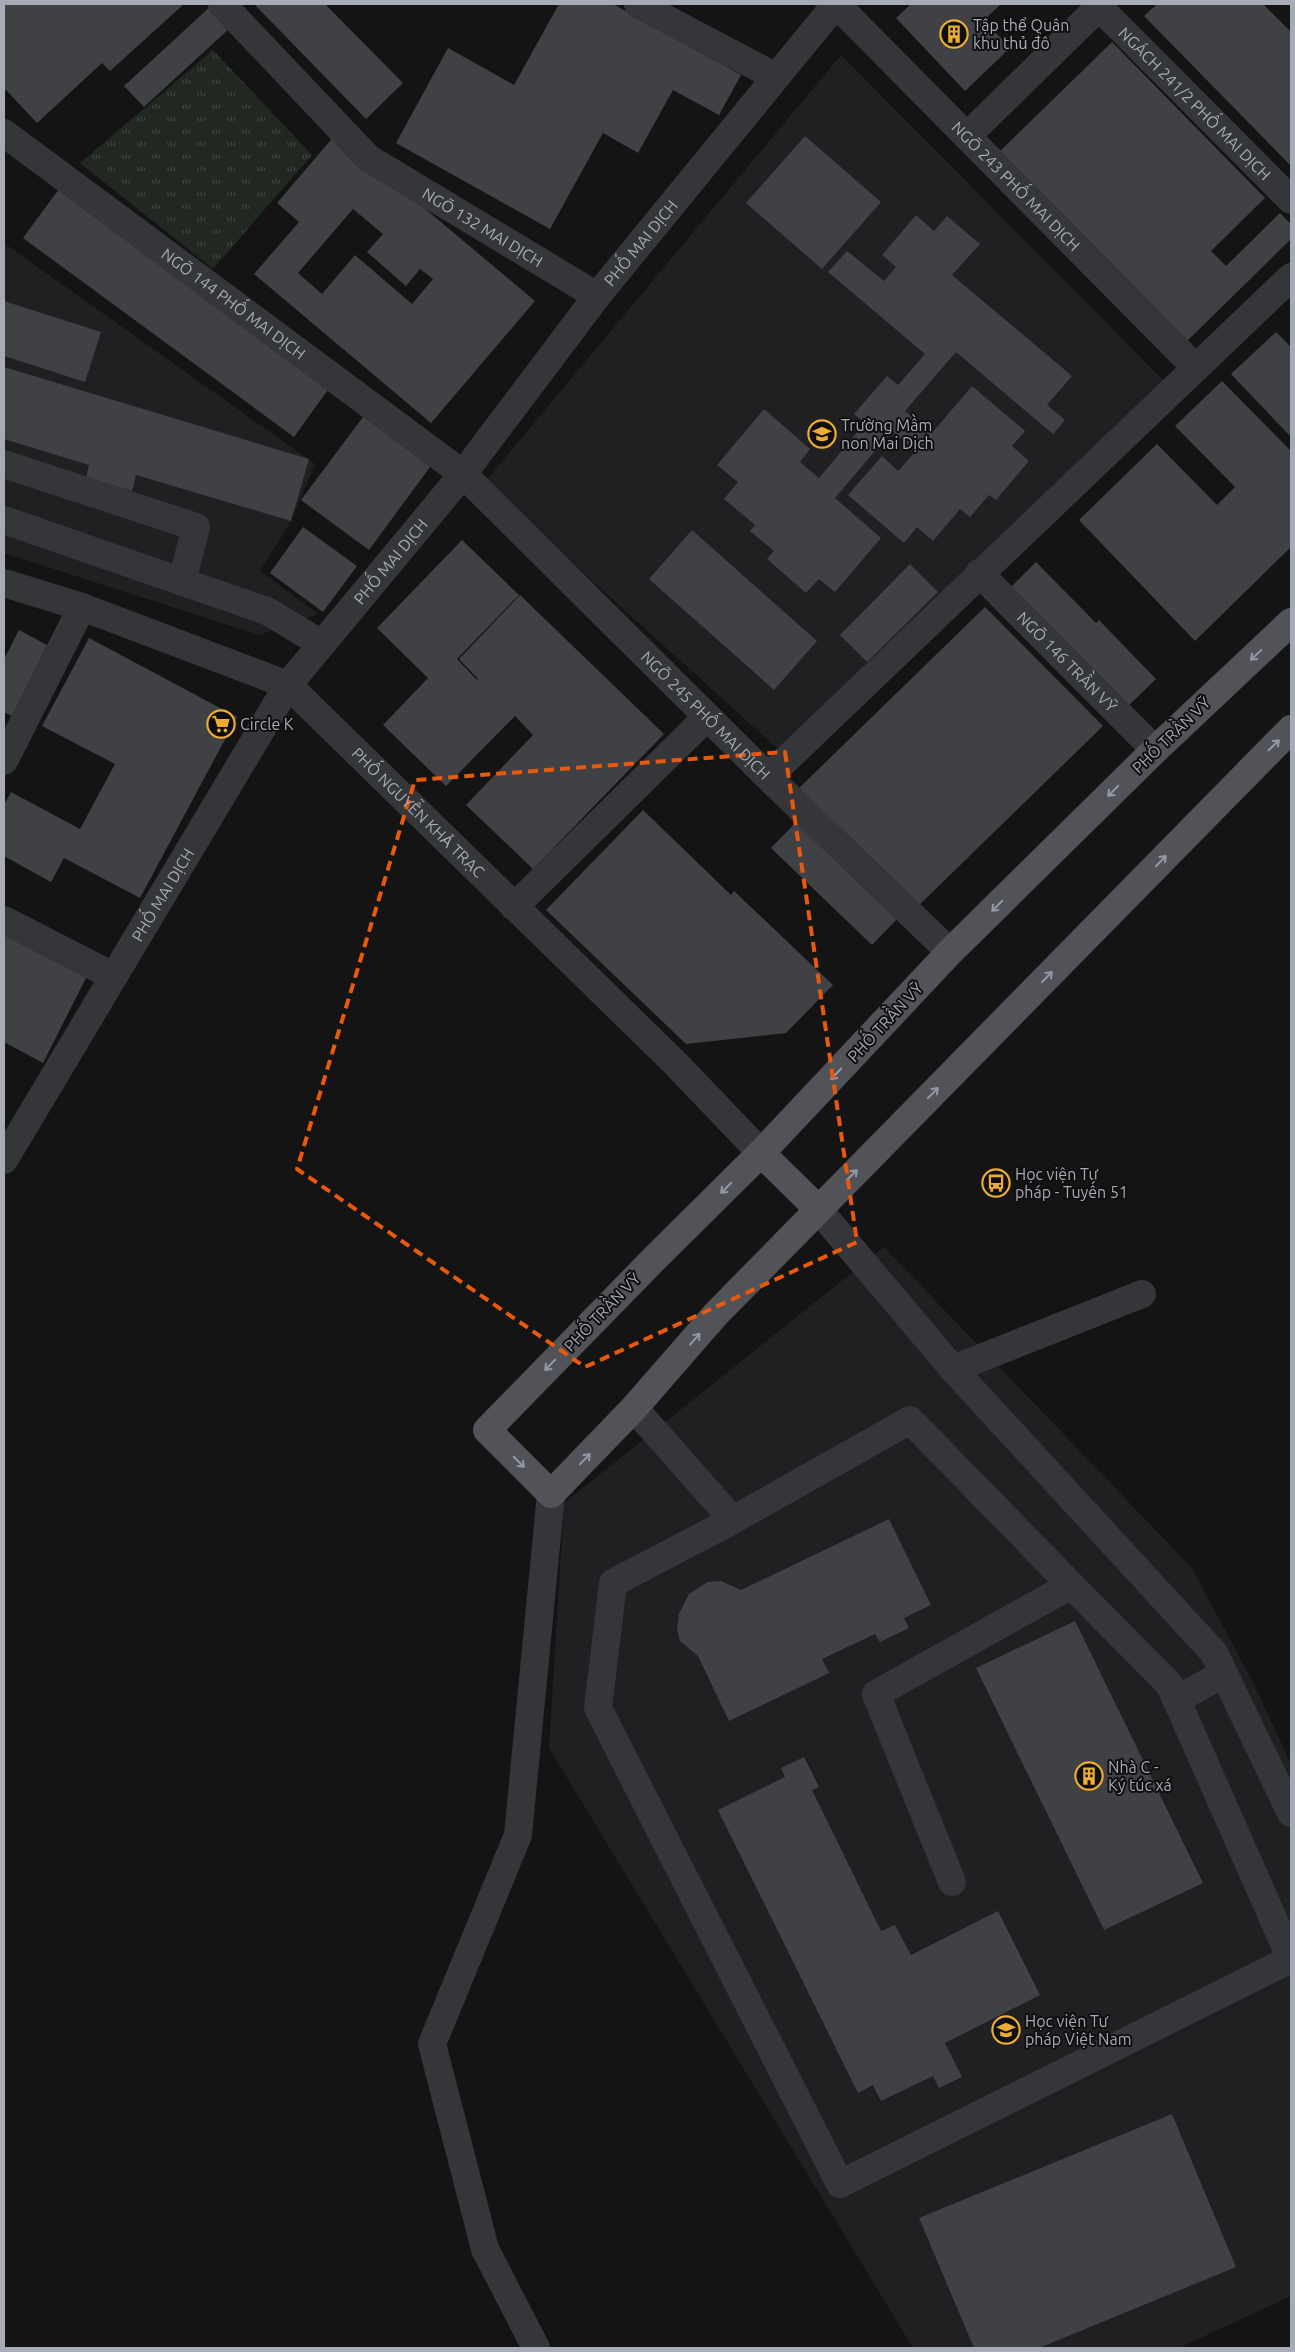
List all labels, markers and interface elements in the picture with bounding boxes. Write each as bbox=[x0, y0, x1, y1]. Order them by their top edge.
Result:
place label: Tập thể Quân khu thủ đô bbox=[973, 16, 1069, 52]
building icon: Tập thể Quân khu thủ đô bbox=[939, 19, 969, 49]
street label: NGÁCH 241/2 PHỐ MAI DỊCH bbox=[1115, 23, 1275, 183]
street label: NGÕ 243 PHỐ MAI DỊCH bbox=[948, 118, 1084, 254]
street label: NGÕ 132 MAI DỊCH bbox=[419, 184, 546, 270]
street label: PHỐ MAI DỊCH bbox=[600, 196, 681, 289]
street label: NGÕ 144 PHỐ MAI DỊCH bbox=[158, 244, 309, 363]
place label: Trường Mầm non Mai Dịch bbox=[841, 413, 934, 452]
school or university icon: Trường Mầm non Mai Dịch bbox=[807, 419, 837, 449]
street label: PHỐ MAI DỊCH bbox=[350, 515, 431, 608]
street label: NGÕ 146 TRẦN VỸ bbox=[1014, 608, 1122, 716]
street label: NGÕ 245 PHỐ MAI DỊCH bbox=[638, 647, 774, 783]
one-way arrow bbox=[1249, 649, 1262, 661]
street label: PHỐ TRẦN VỸ bbox=[1124, 689, 1214, 777]
supermarket icon: Circle K bbox=[206, 709, 236, 739]
place label: Circle K bbox=[240, 715, 294, 733]
one-way arrow bbox=[1268, 739, 1281, 751]
street label: PHỐ NGUYỄN KHẢ TRẠC bbox=[348, 744, 488, 881]
one-way arrow bbox=[1107, 785, 1119, 797]
street label: PHỐ MAI DỊCH bbox=[128, 845, 197, 945]
one-way arrow bbox=[1154, 855, 1167, 867]
one-way arrow bbox=[991, 900, 1004, 912]
one-way arrow bbox=[1041, 971, 1053, 983]
street label: PHỐ TRẦN VỸ bbox=[840, 974, 927, 1065]
one-way arrow bbox=[830, 1067, 842, 1080]
one-way arrow bbox=[927, 1087, 939, 1099]
place label: Học viện Tư pháp - Tuyến 51 bbox=[1015, 1165, 1128, 1201]
bus stop icon: Học viện Tư pháp - Tuyến 51 bbox=[981, 1168, 1011, 1198]
one-way arrow bbox=[846, 1169, 858, 1181]
one-way arrow bbox=[720, 1181, 732, 1194]
street label: PHỐ TRẦN VỸ bbox=[556, 1265, 644, 1355]
one-way arrow bbox=[689, 1333, 700, 1346]
one-way arrow bbox=[544, 1359, 556, 1371]
one-way arrow bbox=[579, 1452, 591, 1465]
one-way arrow bbox=[513, 1456, 525, 1468]
place label: Nhà C - Ký túc xá bbox=[1108, 1758, 1172, 1794]
building icon: Nhà C - Ký túc xá bbox=[1074, 1761, 1104, 1791]
place label: Học viện Tư pháp Việt Nam bbox=[1025, 2012, 1132, 2048]
school or university icon: Học viện Tư pháp Việt Nam bbox=[991, 2015, 1021, 2045]

